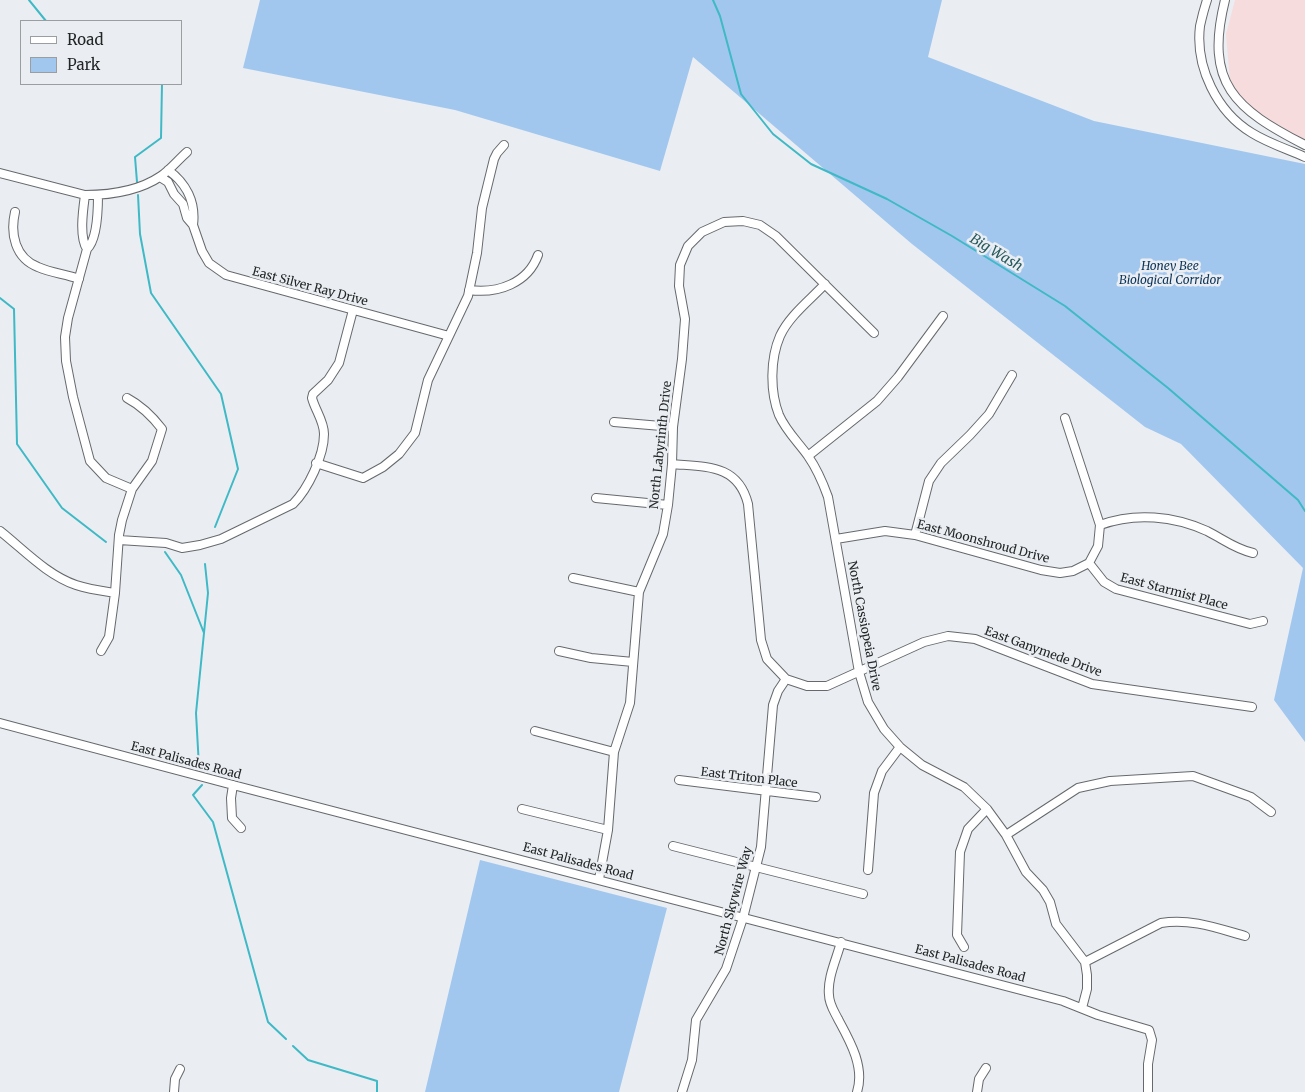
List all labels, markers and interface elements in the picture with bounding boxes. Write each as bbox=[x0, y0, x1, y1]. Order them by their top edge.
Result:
legend bbox=[20, 20, 182, 85]
text: Road bbox=[67, 30, 103, 49]
text: Park bbox=[67, 55, 100, 74]
water label: Big Wash bbox=[967, 231, 1025, 275]
park label: Honey Bee Biological Corridor bbox=[1119, 260, 1221, 288]
street label: East Silver Ray Drive bbox=[251, 265, 369, 309]
street label: North Labyrinth Drive bbox=[647, 380, 675, 510]
street label: East Moonshroud Drive bbox=[915, 517, 1051, 567]
street label: North Cassiopeia Drive bbox=[844, 560, 884, 692]
street label: East Starmist Place bbox=[1119, 571, 1229, 613]
street label: East Ganymede Drive bbox=[982, 624, 1104, 680]
street label: East Palisades Road bbox=[129, 739, 243, 783]
street label: East Triton Place bbox=[700, 765, 798, 791]
street label: East Palisades Road bbox=[521, 840, 635, 884]
street label: North Skywire Way bbox=[713, 845, 755, 957]
street label: East Palisades Road bbox=[913, 942, 1027, 986]

